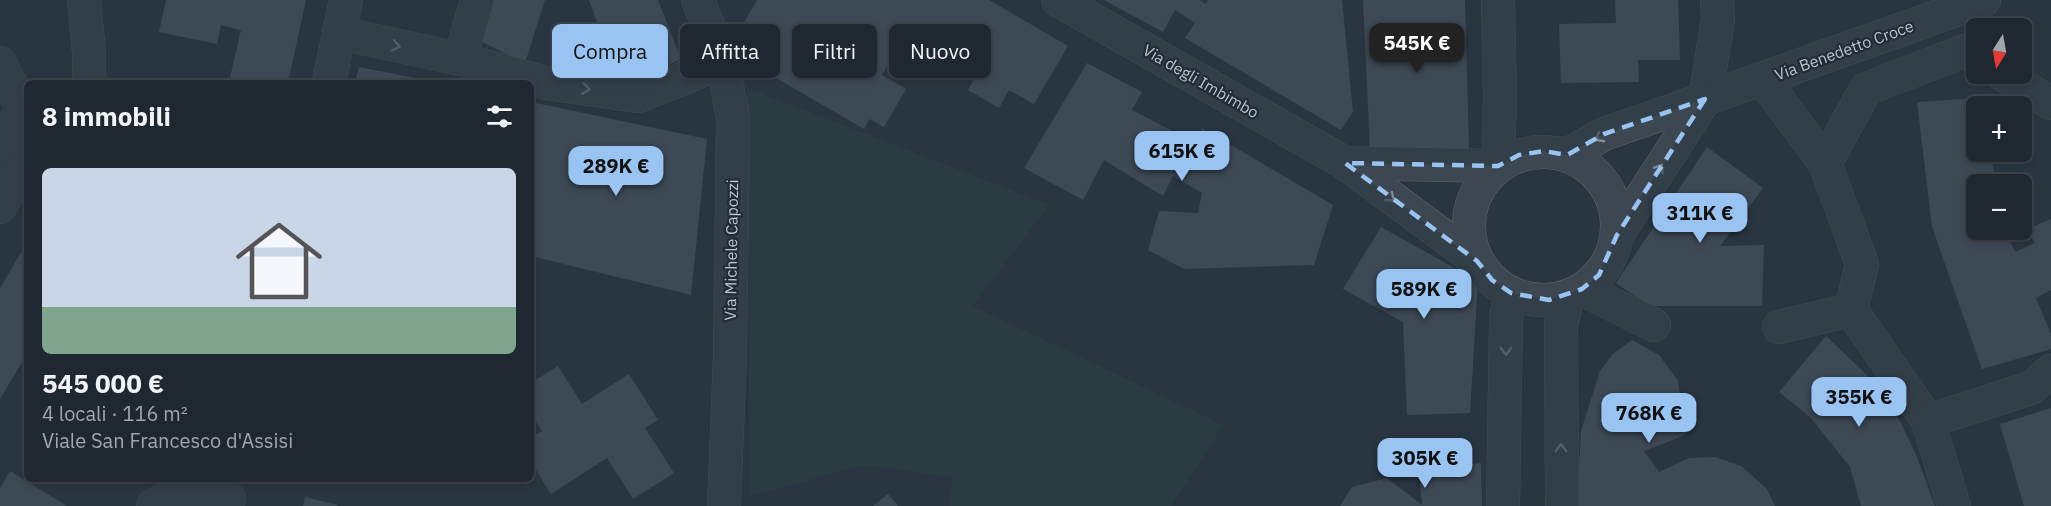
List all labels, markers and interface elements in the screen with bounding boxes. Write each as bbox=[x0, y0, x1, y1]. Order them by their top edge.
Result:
street label: Via Benedetto Croce bbox=[1772, 15, 1916, 84]
north arrow bbox=[1966, 18, 2032, 84]
map controls bbox=[1966, 18, 2032, 240]
pin: 545K € bbox=[1368, 23, 1466, 74]
chip: Compra bbox=[552, 24, 668, 78]
chip: Affitta bbox=[680, 24, 780, 78]
chip: Filtri bbox=[792, 24, 877, 78]
chip: Nuovo bbox=[889, 24, 991, 78]
text: 545K € bbox=[1383, 29, 1451, 56]
one-way arrow bbox=[391, 38, 401, 51]
street label: Via degli Imbimbo bbox=[1139, 40, 1263, 122]
one-way arrow bbox=[581, 82, 591, 94]
button: + bbox=[1966, 96, 2032, 162]
text: 8 immobili bbox=[42, 99, 171, 133]
icon: filters bbox=[483, 100, 516, 133]
one-way arrow bbox=[1594, 130, 1605, 142]
pin: 615K € bbox=[1133, 131, 1231, 182]
text: 615K € bbox=[1148, 137, 1216, 164]
pin: 289K € bbox=[567, 146, 665, 197]
text: 289K € bbox=[582, 152, 650, 179]
one-way arrow bbox=[1653, 164, 1664, 175]
button: − bbox=[1966, 174, 2032, 240]
street label: Via Michele Capozzi bbox=[720, 179, 742, 321]
one-way arrow bbox=[1384, 191, 1395, 202]
pin: 311K € bbox=[1651, 193, 1749, 244]
text: 311K € bbox=[1666, 199, 1734, 226]
icon: home bbox=[225, 207, 333, 315]
pin: 589K € bbox=[1375, 269, 1473, 320]
text: 589K € bbox=[1390, 275, 1458, 302]
one-way arrow bbox=[1499, 346, 1512, 355]
text: 545 000 € bbox=[42, 366, 164, 400]
pin: 355K € bbox=[1810, 377, 1908, 428]
text: 355K € bbox=[1825, 383, 1893, 410]
pin: 768K € bbox=[1600, 393, 1698, 444]
text: 768K € bbox=[1615, 399, 1683, 426]
text: 4 locali · 116 m² bbox=[42, 400, 188, 427]
text: Viale San Francesco d'Assisi bbox=[42, 427, 293, 454]
pin: 305K € bbox=[1376, 438, 1474, 489]
one-way arrow bbox=[1555, 443, 1568, 452]
text: 305K € bbox=[1391, 444, 1459, 471]

